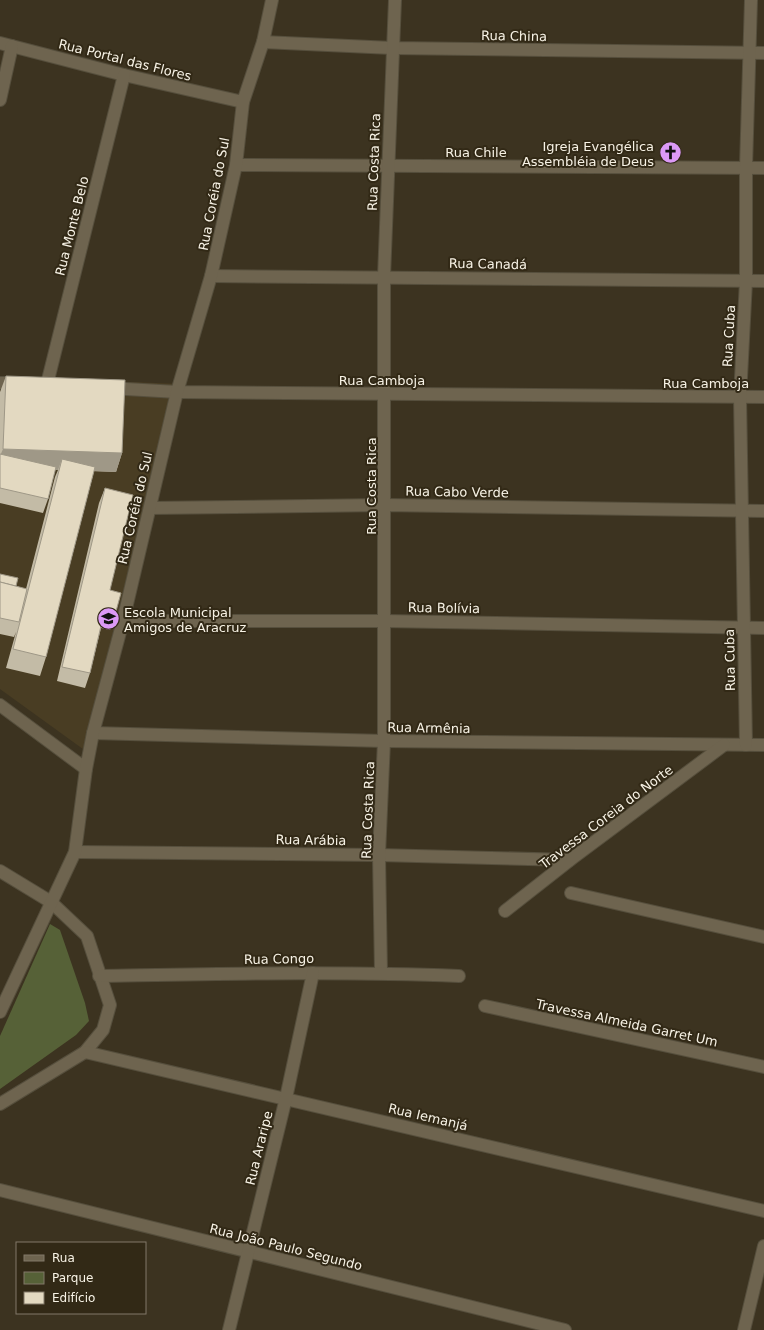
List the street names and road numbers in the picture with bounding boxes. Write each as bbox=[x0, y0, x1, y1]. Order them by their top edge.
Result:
street label: Rua China bbox=[481, 28, 547, 44]
street label: Rua Portal das Flores bbox=[57, 36, 193, 84]
street label: Rua Costa Rica bbox=[365, 113, 383, 211]
street label: Rua Coréia do Sul bbox=[196, 136, 232, 252]
street label: Rua Chile bbox=[445, 145, 507, 160]
street label: Rua Monte Belo bbox=[52, 175, 92, 277]
street label: Rua Canadá bbox=[449, 256, 527, 272]
street label: Rua Cuba bbox=[720, 304, 738, 368]
street label: Rua Camboja bbox=[339, 373, 425, 388]
street label: Rua Camboja bbox=[663, 376, 749, 391]
street label: Rua Costa Rica bbox=[364, 437, 379, 535]
street label: Rua Coréia do Sul bbox=[115, 450, 155, 566]
street label: Rua Cabo Verde bbox=[405, 484, 509, 500]
street label: Rua Bolívia bbox=[408, 600, 480, 616]
street label: Rua Cuba bbox=[722, 629, 738, 691]
street label: Rua Armênia bbox=[387, 720, 471, 736]
street label: Rua Costa Rica bbox=[359, 761, 377, 859]
street label: Travessa Coreia do Norte bbox=[536, 762, 676, 873]
street label: Rua Arábia bbox=[275, 832, 347, 848]
street label: Rua Congo bbox=[244, 951, 314, 967]
street label: Travessa Almeida Garret Um bbox=[534, 996, 719, 1050]
street label: Rua Iemanjá bbox=[387, 1101, 469, 1133]
street label: Rua Araripe bbox=[243, 1109, 275, 1187]
street label: Rua João Paulo Segundo bbox=[208, 1221, 364, 1273]

